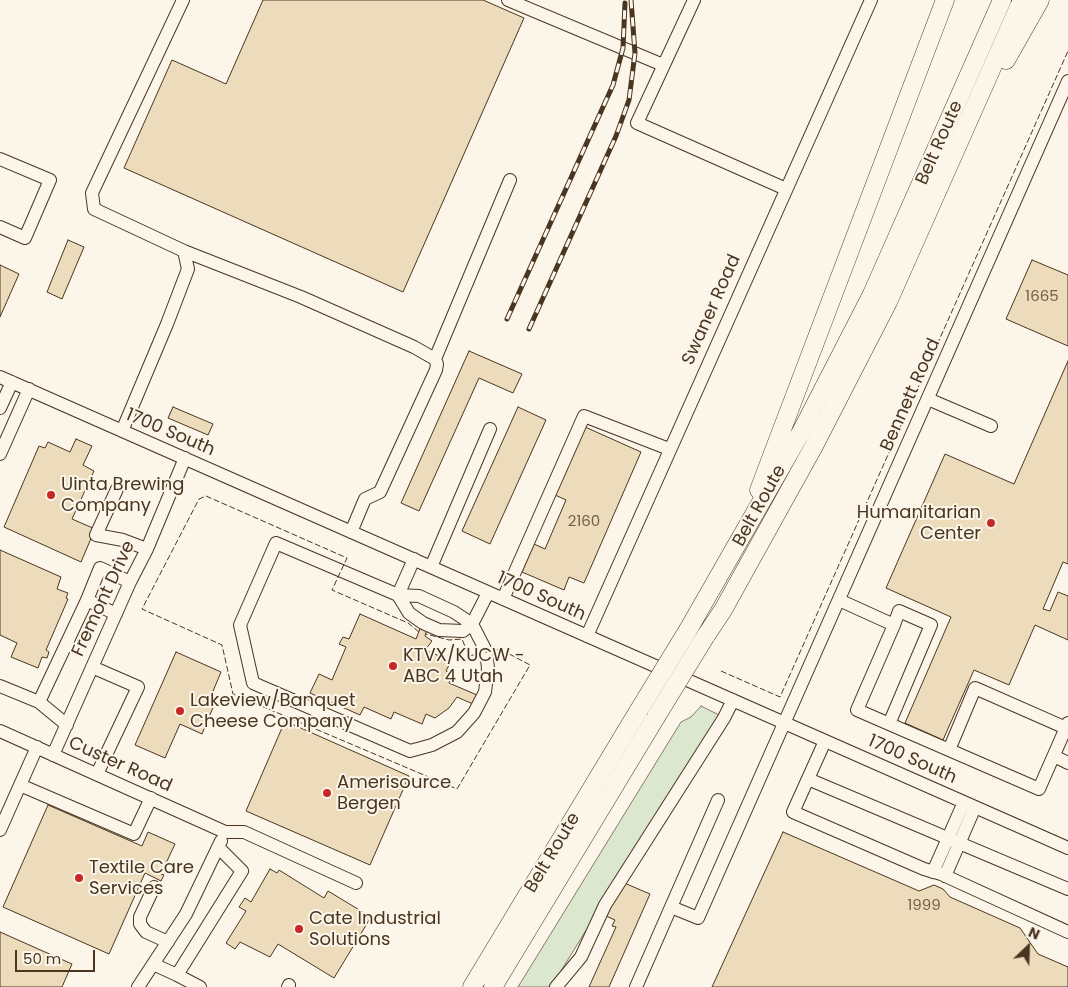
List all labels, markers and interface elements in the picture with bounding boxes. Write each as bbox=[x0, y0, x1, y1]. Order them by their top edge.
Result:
street label: Belt Route bbox=[912, 98, 968, 188]
street label: Swaner Road bbox=[678, 251, 746, 369]
house number: 1665 bbox=[1025, 288, 1059, 306]
street label: Bennett Road bbox=[877, 335, 945, 455]
street label: 1700 South bbox=[122, 405, 218, 461]
street label: Belt Route bbox=[729, 462, 791, 550]
place label: Uinta Brewing Company bbox=[61, 474, 184, 516]
marker: Uinta Brewing Company bbox=[45, 489, 57, 501]
place label: Humanitarian Center bbox=[857, 502, 981, 544]
house number: 2160 bbox=[568, 513, 600, 531]
marker: Humanitarian Center bbox=[985, 517, 997, 529]
street label: Fremont Drive bbox=[68, 538, 140, 660]
street label: 1700 South bbox=[493, 568, 589, 626]
place label: KTVX/KUCW - ABC 4 Utah bbox=[403, 645, 525, 688]
marker: KTVX/KUCW - ABC 4 Utah bbox=[387, 660, 399, 672]
place label: Lakeview/Banquet Cheese Company bbox=[190, 690, 356, 732]
marker: Lakeview/Banquet Cheese Company bbox=[174, 705, 186, 717]
street label: 1700 South bbox=[864, 731, 960, 789]
street label: Custer Road bbox=[65, 733, 175, 797]
place label: Amerisource Bergen bbox=[337, 772, 451, 814]
marker: Amerisource Bergen bbox=[321, 787, 333, 799]
street label: Belt Route bbox=[521, 809, 585, 897]
place label: Textile Care Services bbox=[89, 857, 194, 900]
marker: Textile Care Services bbox=[73, 872, 85, 884]
house number: 1999 bbox=[907, 897, 941, 915]
place label: Cate Industrial Solutions bbox=[309, 908, 441, 951]
north arrow bbox=[1003, 922, 1053, 972]
text: N bbox=[1025, 922, 1043, 945]
marker: Cate Industrial Solutions bbox=[293, 923, 305, 935]
scale bar bbox=[18, 940, 98, 972]
text: 50 m bbox=[23, 948, 61, 969]

